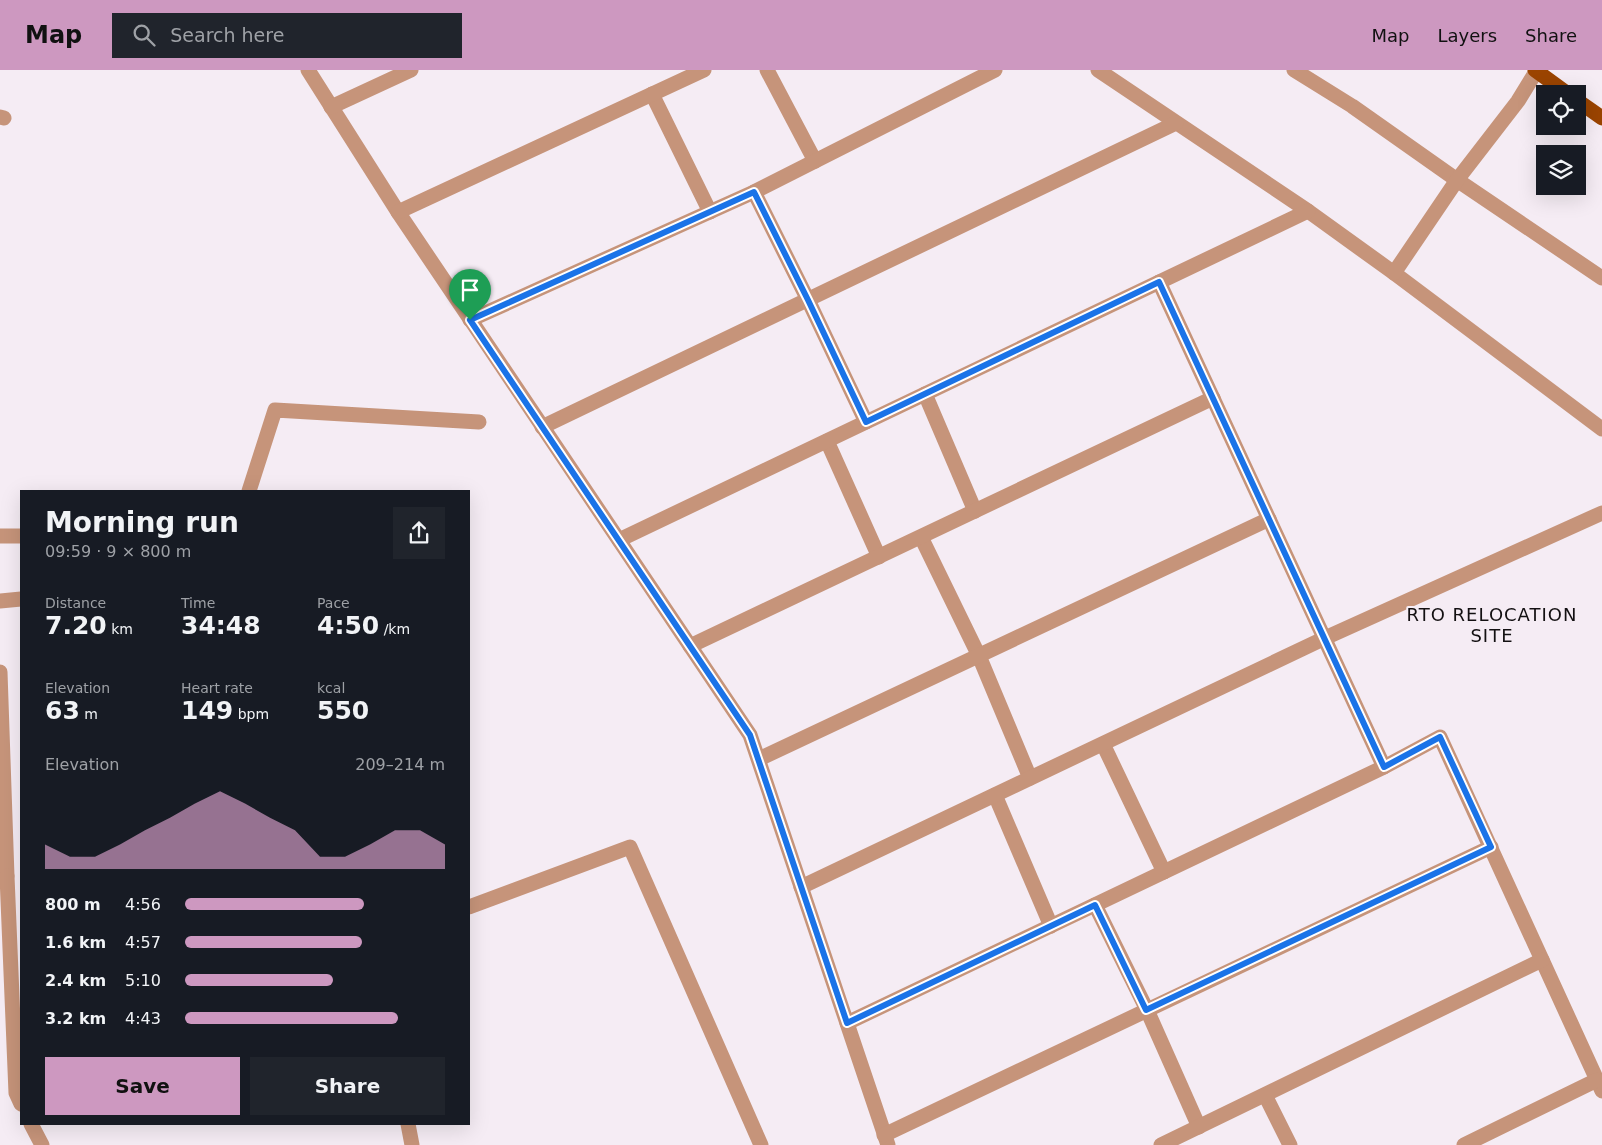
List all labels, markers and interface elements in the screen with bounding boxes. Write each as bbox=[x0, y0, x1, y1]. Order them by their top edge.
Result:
search box bbox=[112, 13, 462, 58]
text: Map bbox=[25, 21, 82, 49]
icon: search bbox=[130, 21, 158, 49]
text: Search here bbox=[170, 24, 284, 46]
text: Map bbox=[1371, 25, 1409, 46]
text: Layers bbox=[1437, 25, 1497, 46]
text: Share bbox=[1525, 25, 1577, 46]
map controls bbox=[1536, 85, 1586, 195]
button: locate bbox=[1536, 85, 1586, 135]
button: layers bbox=[1536, 145, 1586, 195]
pin bbox=[449, 269, 491, 320]
icon: arrive bbox=[456, 276, 484, 304]
text: Morning run bbox=[45, 506, 239, 539]
button: share bbox=[393, 507, 445, 559]
text: 09:59 · 9 × 800 m bbox=[45, 542, 191, 561]
text: Distance bbox=[45, 595, 106, 611]
text: Time bbox=[181, 595, 215, 611]
text: Pace bbox=[317, 595, 350, 611]
district label: RTO RELOCATION SITE bbox=[1407, 604, 1577, 646]
text: 7.20 bbox=[45, 611, 107, 640]
text: 34:48 bbox=[181, 611, 261, 640]
text: 4:50 bbox=[317, 611, 379, 640]
text: km bbox=[107, 621, 133, 637]
text: /km bbox=[379, 621, 410, 637]
text: Elevation bbox=[45, 680, 110, 696]
text: Heart rate bbox=[181, 680, 253, 696]
text: kcal bbox=[317, 680, 345, 696]
text: 63 bbox=[45, 696, 80, 725]
text: 149 bbox=[181, 696, 233, 725]
text: 550 bbox=[317, 696, 369, 725]
text: m bbox=[80, 706, 98, 722]
text: bpm bbox=[233, 706, 269, 722]
text: Elevation bbox=[45, 755, 119, 774]
text: 209–214 m bbox=[355, 755, 445, 774]
text: 800 m bbox=[45, 895, 101, 914]
text: 4:56 bbox=[125, 895, 161, 914]
text: 1.6 km bbox=[45, 933, 106, 952]
text: 4:57 bbox=[125, 933, 161, 952]
text: 2.4 km bbox=[45, 971, 106, 990]
text: 5:10 bbox=[125, 971, 161, 990]
text: 3.2 km bbox=[45, 1009, 106, 1028]
text: 4:43 bbox=[125, 1009, 161, 1028]
button: Save bbox=[45, 1057, 240, 1115]
button: Share bbox=[250, 1057, 445, 1115]

